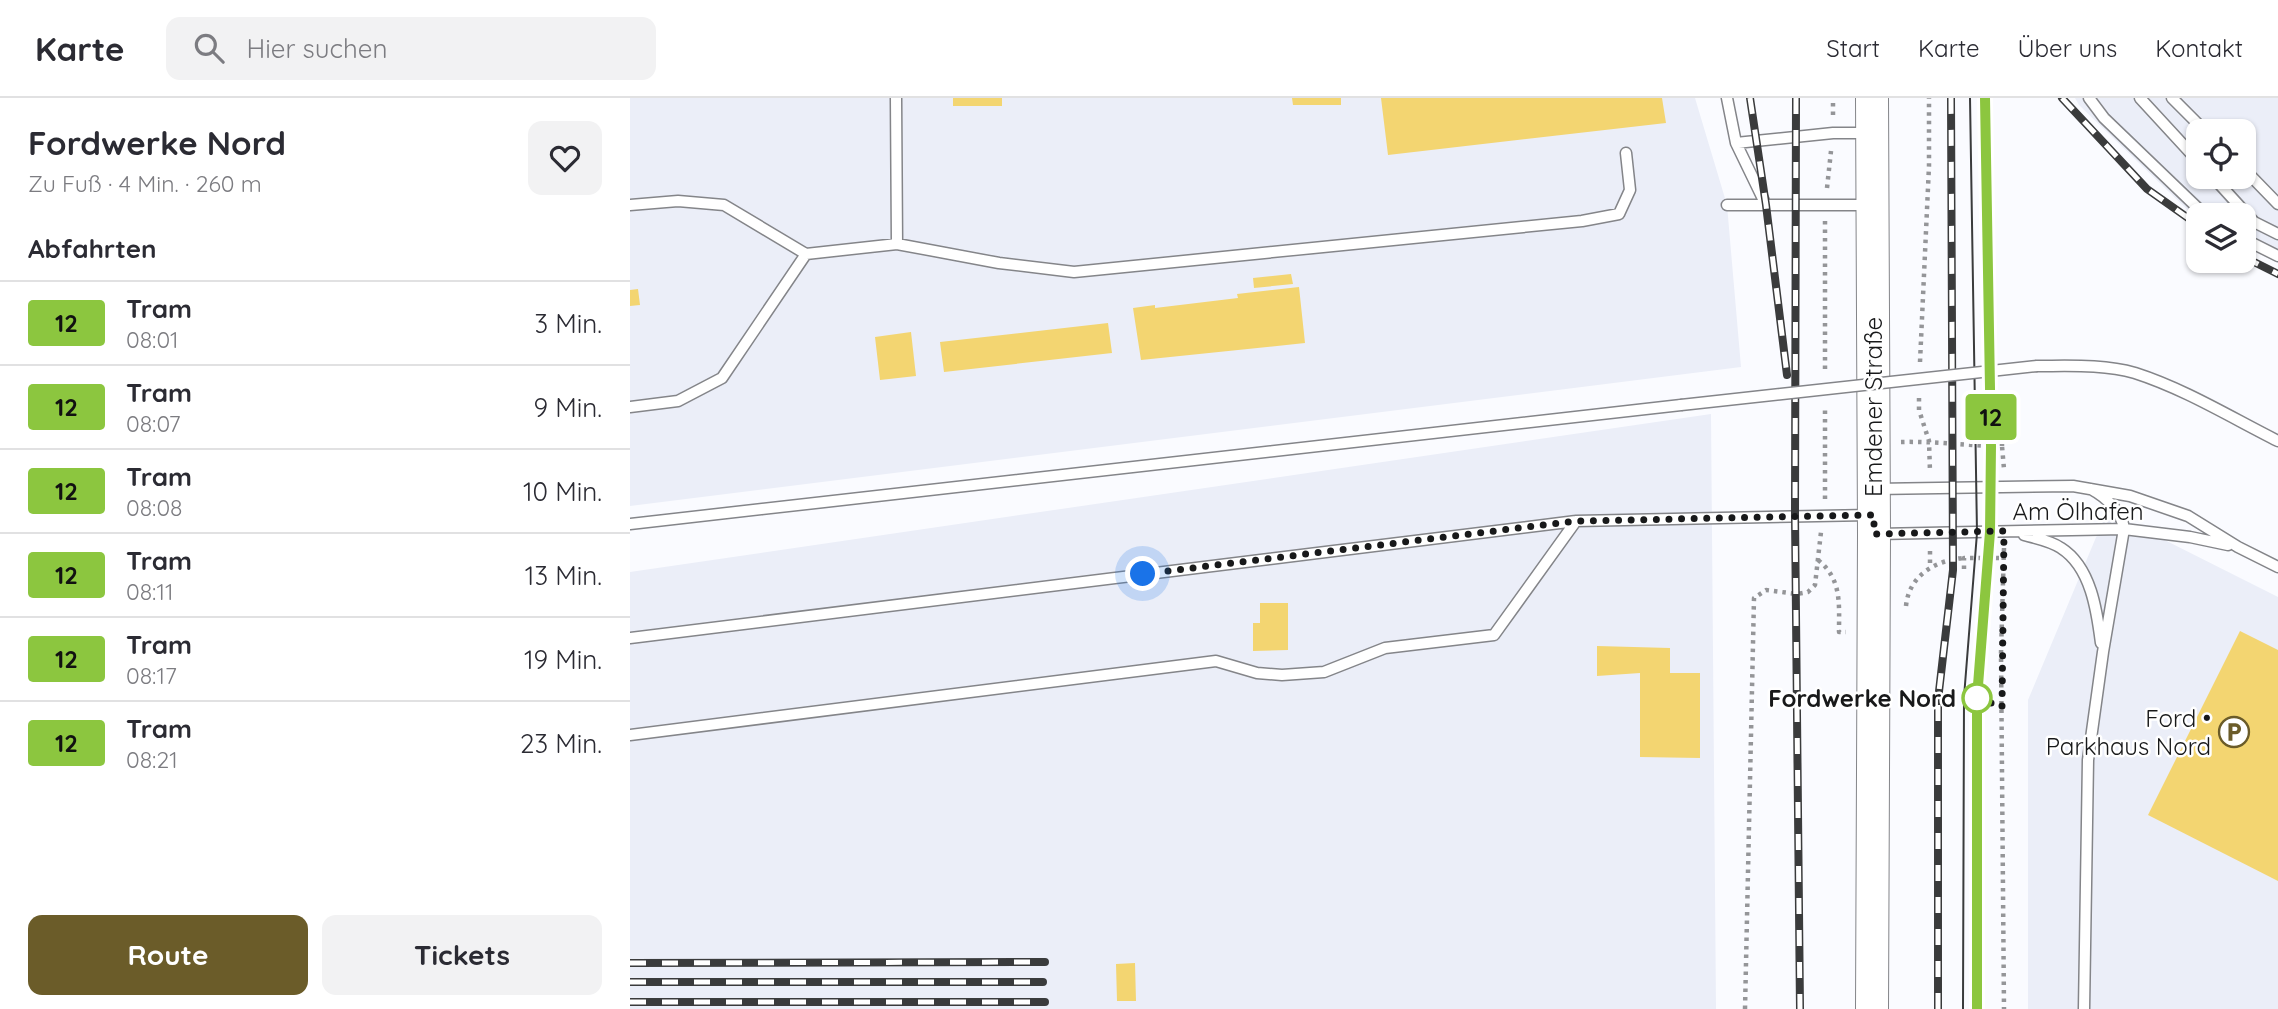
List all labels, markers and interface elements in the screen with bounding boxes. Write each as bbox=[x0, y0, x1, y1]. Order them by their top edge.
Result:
search box bbox=[166, 17, 656, 80]
text: Karte bbox=[35, 28, 124, 69]
icon: search bbox=[190, 29, 228, 67]
text: Hier suchen bbox=[246, 32, 388, 65]
text: Start bbox=[1826, 33, 1880, 63]
text: Karte bbox=[1918, 33, 1979, 63]
text: Über uns bbox=[2017, 33, 2117, 63]
text: Kontakt bbox=[2155, 33, 2243, 63]
map controls bbox=[2186, 119, 2256, 273]
button: locate bbox=[2186, 119, 2256, 189]
button: heart bbox=[528, 121, 602, 195]
text: Fordwerke Nord bbox=[28, 122, 286, 163]
text: Zu Fuß · 4 Min. · 260 m bbox=[28, 169, 262, 198]
button: layers bbox=[2186, 203, 2256, 273]
text: Abfahrten bbox=[28, 232, 157, 265]
text: Tram bbox=[126, 292, 192, 325]
text: 3 Min. bbox=[534, 307, 602, 340]
text: 12 bbox=[55, 308, 78, 338]
street label: Emdener Straße bbox=[1858, 317, 1888, 497]
text: 08:01 bbox=[126, 325, 179, 354]
text: Tram bbox=[126, 376, 192, 409]
text: 9 Min. bbox=[534, 391, 602, 424]
text: 12 bbox=[55, 392, 78, 422]
line badge: 12 bbox=[1960, 394, 2022, 440]
text: 12 bbox=[1980, 402, 2003, 432]
text: 08:07 bbox=[126, 409, 181, 438]
text: Tram bbox=[126, 460, 192, 493]
text: 10 Min. bbox=[523, 475, 602, 508]
text: 12 bbox=[55, 476, 78, 506]
text: 08:08 bbox=[126, 493, 183, 522]
street label: Am Ölhafen bbox=[2012, 496, 2144, 526]
text: Tram bbox=[126, 544, 192, 577]
your location bbox=[1125, 556, 1160, 591]
text: 13 Min. bbox=[525, 559, 602, 592]
text: 12 bbox=[55, 560, 78, 590]
text: 08:11 bbox=[126, 577, 173, 606]
text: Tram bbox=[126, 628, 192, 661]
text: 19 Min. bbox=[524, 643, 602, 676]
text: 12 bbox=[55, 644, 78, 674]
text: 08:17 bbox=[126, 661, 177, 690]
place label: Fordwerke Nord bbox=[1768, 683, 1956, 713]
marker: Fordwerke Nord bbox=[1962, 683, 1992, 713]
place label: Ford • Parkhaus Nord bbox=[2046, 703, 2211, 761]
text: Tram bbox=[126, 712, 192, 745]
parking icon: Ford • Parkhaus Nord bbox=[2217, 715, 2251, 749]
text: 23 Min. bbox=[520, 727, 602, 760]
text: 12 bbox=[55, 728, 78, 758]
text: 08:21 bbox=[126, 745, 178, 774]
button: Route bbox=[28, 915, 308, 995]
button: Tickets bbox=[322, 915, 602, 995]

